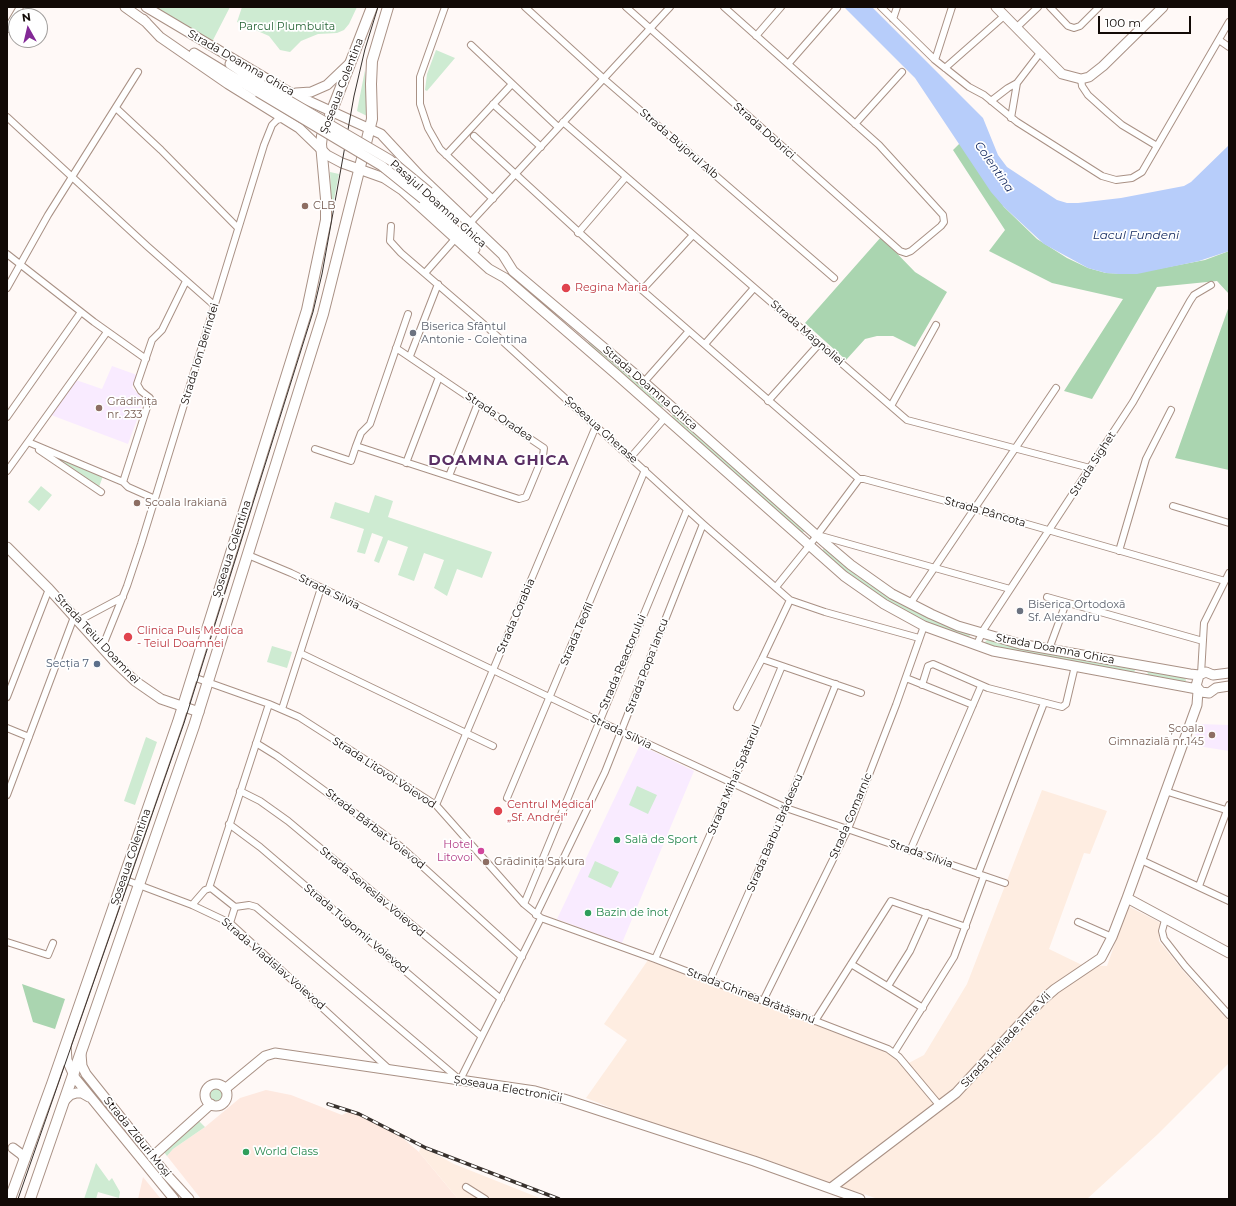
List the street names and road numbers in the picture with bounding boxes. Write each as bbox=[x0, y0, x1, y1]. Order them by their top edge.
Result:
street label: Strada Doamna Ghica bbox=[185, 27, 297, 99]
street label: Șoseaua Colentina bbox=[318, 36, 366, 136]
street label: Strada Dobrici bbox=[730, 100, 798, 162]
street label: Strada Bujorul Alb bbox=[637, 106, 721, 182]
street label: Pasajul Doamna Ghica bbox=[387, 157, 489, 251]
street label: Strada Magnoliei bbox=[768, 298, 846, 368]
street label: Strada Ion Berindei bbox=[178, 301, 222, 407]
street label: Strada Doamna Ghica bbox=[600, 343, 700, 433]
street label: Strada Oradea bbox=[463, 390, 535, 444]
street label: Șoseaua Gherase bbox=[562, 394, 640, 466]
street label: Strada Sighet bbox=[1067, 429, 1119, 499]
street label: Strada Pâncota bbox=[943, 494, 1027, 530]
street label: Șoseaua Colentina bbox=[210, 499, 254, 599]
street label: Strada Silvia bbox=[296, 571, 362, 613]
street label: Strada Corabia bbox=[494, 576, 538, 656]
street label: Strada Teiul Doamnei bbox=[52, 591, 142, 687]
street label: Strada Teofil bbox=[558, 600, 596, 668]
street label: Strada Reactorului bbox=[597, 612, 649, 712]
street label: Strada Popa Iancu bbox=[623, 617, 671, 715]
street label: Strada Doamna Ghica bbox=[994, 631, 1116, 667]
street label: Strada Silvia bbox=[588, 712, 654, 752]
street label: Strada Mihai Spătarul bbox=[705, 723, 763, 837]
street label: Strada Litovoi Voievod bbox=[330, 735, 438, 811]
street label: Strada Comarnic bbox=[827, 771, 875, 861]
street label: Strada Barbu Brădescu bbox=[744, 772, 806, 894]
street label: Strada Bărbat Voievod bbox=[323, 786, 427, 872]
street label: Șoseaua Colentina bbox=[108, 807, 154, 907]
street label: Strada Silvia bbox=[887, 837, 955, 871]
street label: Strada Seneslav Voievod bbox=[317, 844, 427, 940]
street label: Strada Tugomir Voievod bbox=[301, 882, 411, 976]
street label: Strada Vladislav Voievod bbox=[218, 915, 328, 1013]
street label: Strada Ghinea Brătășanu bbox=[685, 965, 817, 1027]
street label: Strada Heliade între Vii bbox=[958, 990, 1054, 1090]
street label: Șoseaua Electronicii bbox=[453, 1073, 563, 1105]
street label: Strada Ziduri Moși bbox=[101, 1094, 173, 1180]

